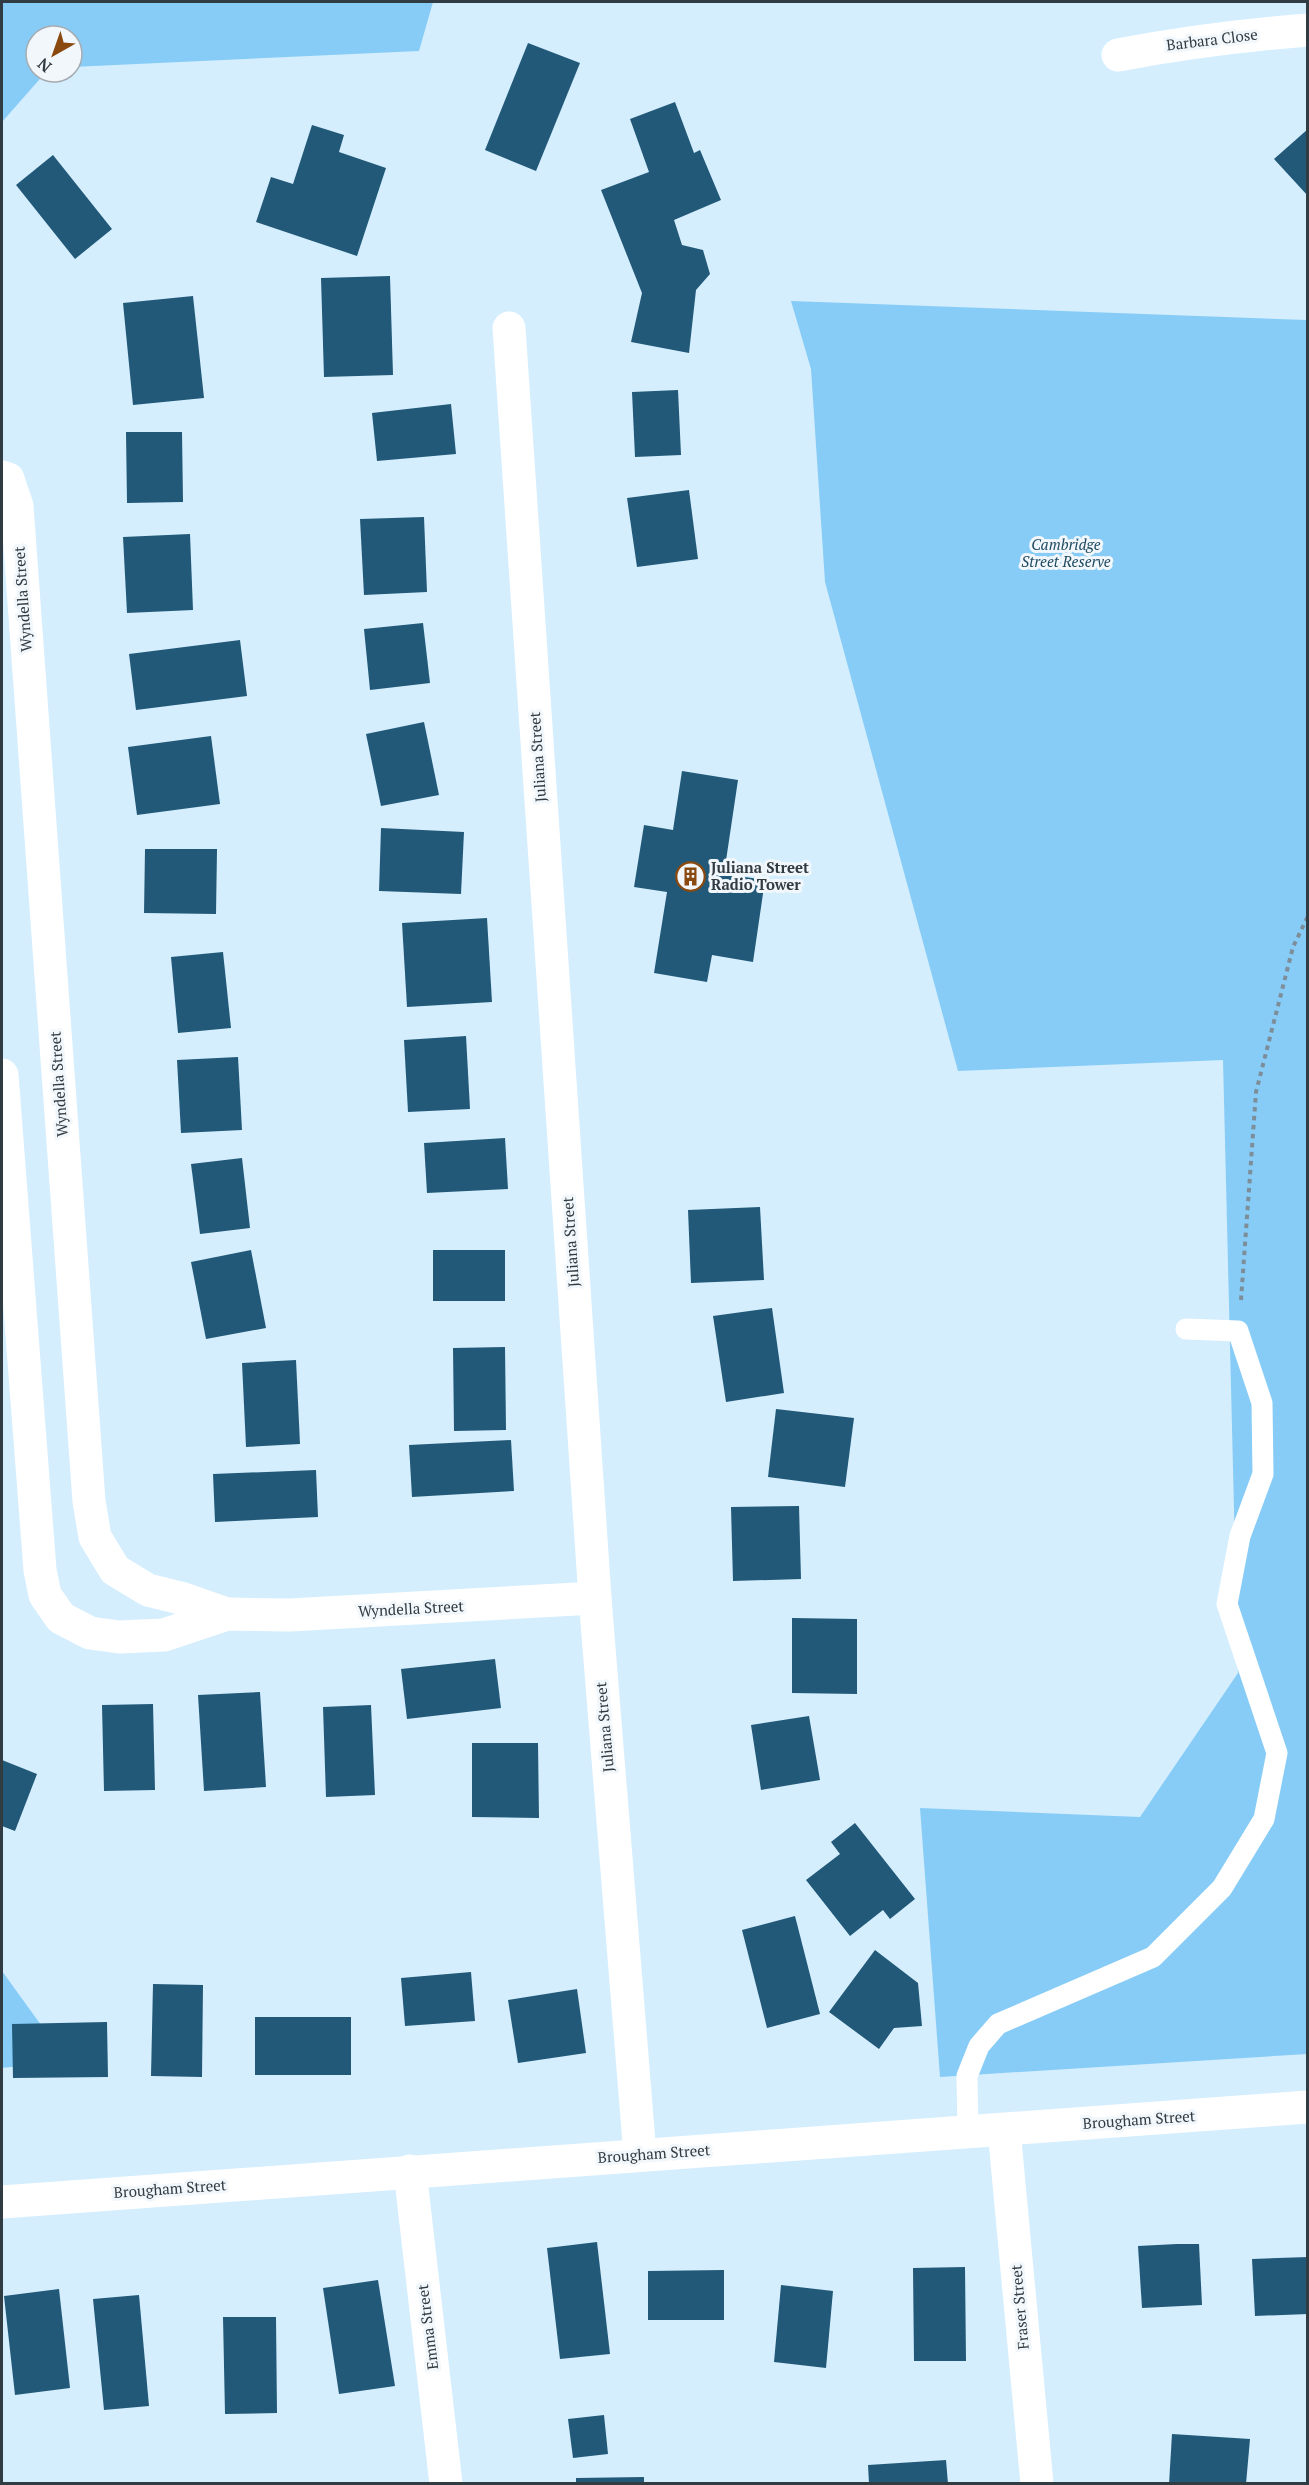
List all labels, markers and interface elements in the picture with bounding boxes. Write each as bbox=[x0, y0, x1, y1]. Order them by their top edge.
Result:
street label: Barbara Close bbox=[1165, 23, 1259, 55]
north arrow bbox=[24, 24, 84, 84]
text: N bbox=[33, 53, 56, 78]
park label: Cambridge Street Reserve bbox=[1021, 534, 1111, 571]
street label: Wyndella Street bbox=[8, 545, 36, 653]
street label: Juliana Street bbox=[524, 711, 550, 803]
place label: Juliana Street Radio Tower bbox=[711, 857, 809, 894]
building icon: Juliana Street Radio Tower bbox=[674, 861, 706, 893]
street label: Wyndella Street bbox=[44, 1030, 72, 1138]
street label: Juliana Street bbox=[557, 1196, 583, 1288]
street label: Wyndella Street bbox=[358, 1595, 465, 1621]
street label: Juliana Street bbox=[590, 1681, 618, 1773]
street label: Brougham Street bbox=[1082, 2105, 1196, 2133]
street label: Brougham Street bbox=[597, 2139, 711, 2167]
street label: Brougham Street bbox=[113, 2174, 227, 2202]
street label: Fraser Street bbox=[1005, 2263, 1033, 2350]
street label: Emma Street bbox=[412, 2283, 442, 2371]

